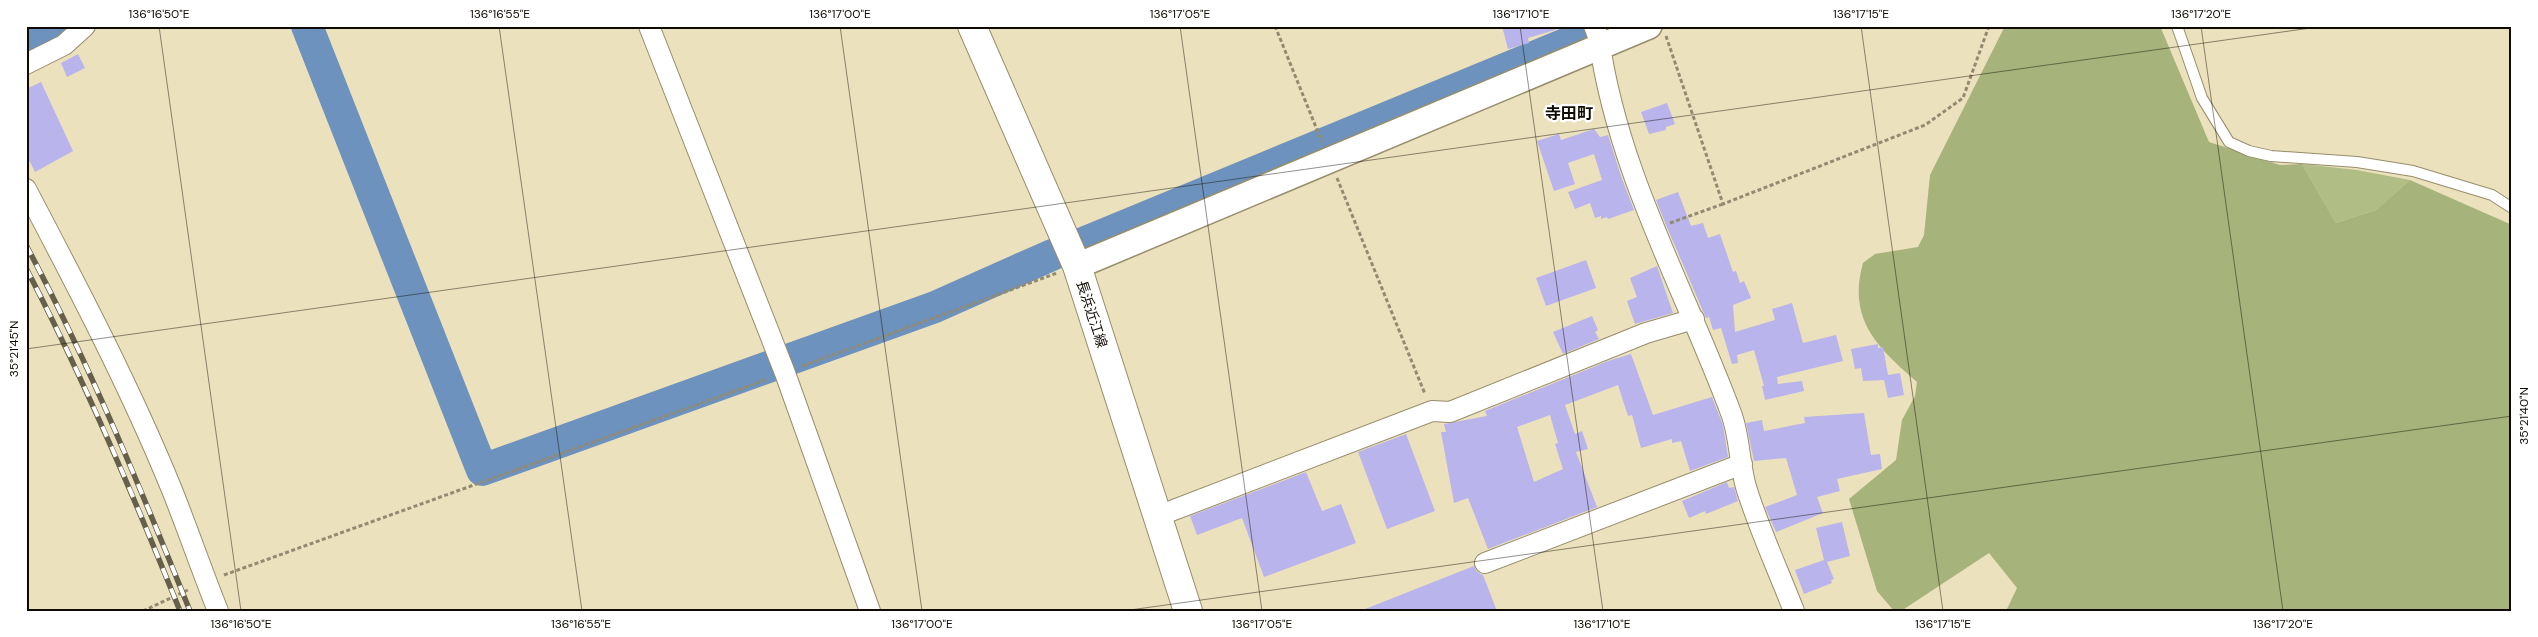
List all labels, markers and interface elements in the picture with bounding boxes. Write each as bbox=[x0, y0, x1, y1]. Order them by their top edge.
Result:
text: 136°16'50"E bbox=[128, 6, 190, 22]
text: 136°16'55"E bbox=[470, 6, 530, 22]
text: 136°17'00"E bbox=[809, 6, 871, 22]
text: 136°17'05"E bbox=[1150, 6, 1210, 22]
text: 136°17'10"E bbox=[1492, 6, 1550, 22]
text: 136°17'15"E bbox=[1833, 6, 1889, 22]
text: 136°17'20"E bbox=[2171, 6, 2231, 22]
district label: 寺田町 bbox=[1545, 103, 1593, 124]
street label: 長浜近江線 bbox=[1073, 278, 1111, 350]
text: 35°21'45"N bbox=[6, 321, 22, 377]
text: 35°21'40"N bbox=[2516, 387, 2532, 445]
text: 136°16'50"E bbox=[210, 616, 272, 632]
text: 136°16'55"E bbox=[551, 616, 611, 632]
text: 136°17'00"E bbox=[891, 616, 953, 632]
text: 136°17'05"E bbox=[1232, 616, 1292, 632]
text: 136°17'10"E bbox=[1573, 616, 1631, 632]
text: 136°17'15"E bbox=[1915, 616, 1971, 632]
text: 136°17'20"E bbox=[2253, 616, 2313, 632]

